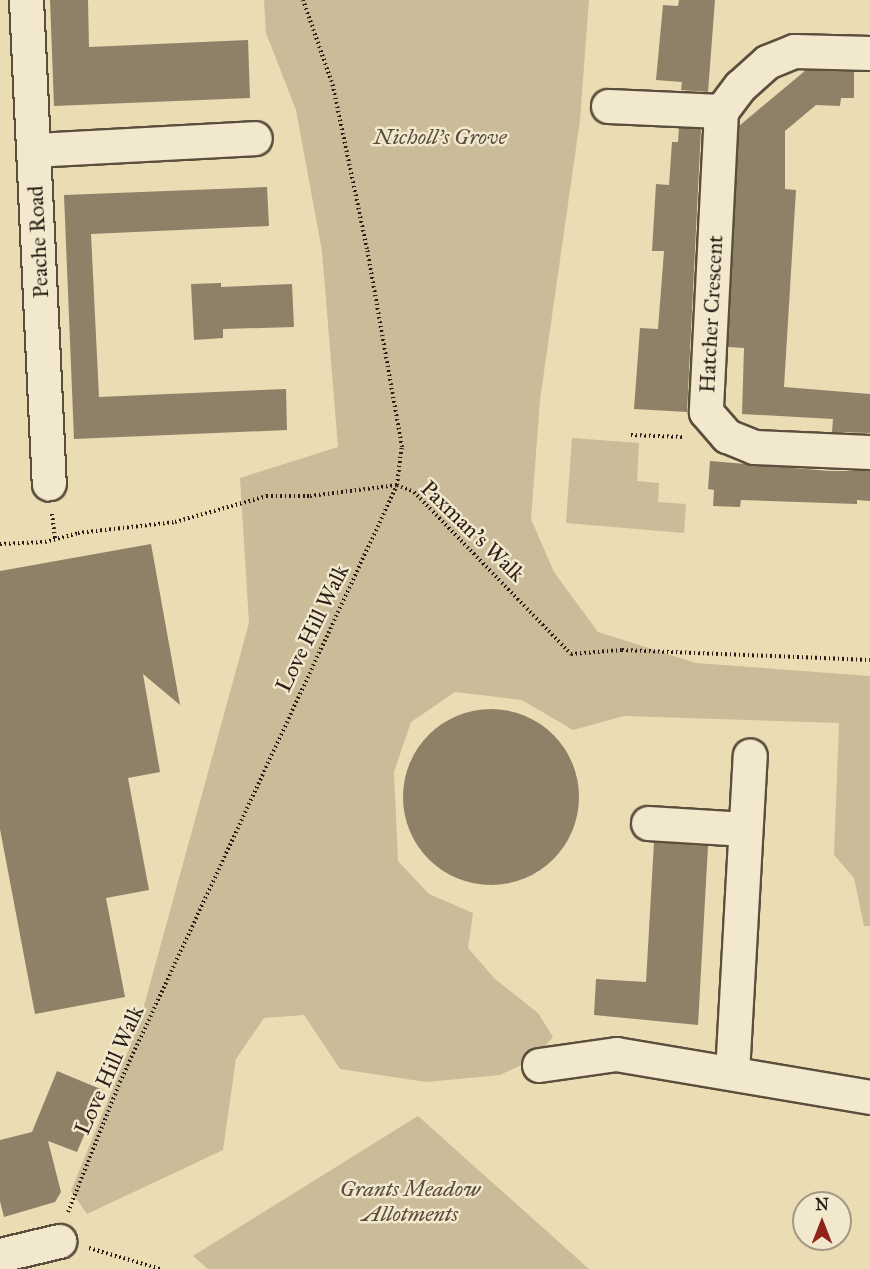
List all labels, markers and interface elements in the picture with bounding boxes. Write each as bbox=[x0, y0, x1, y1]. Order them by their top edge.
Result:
park label: Nicholl's Grove bbox=[373, 124, 507, 150]
street label: Peache Road bbox=[22, 185, 54, 299]
street label: Hatcher Crescent bbox=[694, 234, 728, 394]
street label: Paxman's Walk bbox=[416, 475, 530, 587]
street label: Love Hill Walk bbox=[270, 560, 354, 696]
street label: Love Hill Walk bbox=[69, 1001, 149, 1139]
park label: Grants Meadow Allotments bbox=[340, 1175, 480, 1226]
north arrow bbox=[792, 1191, 852, 1251]
text: N bbox=[815, 1195, 829, 1214]

